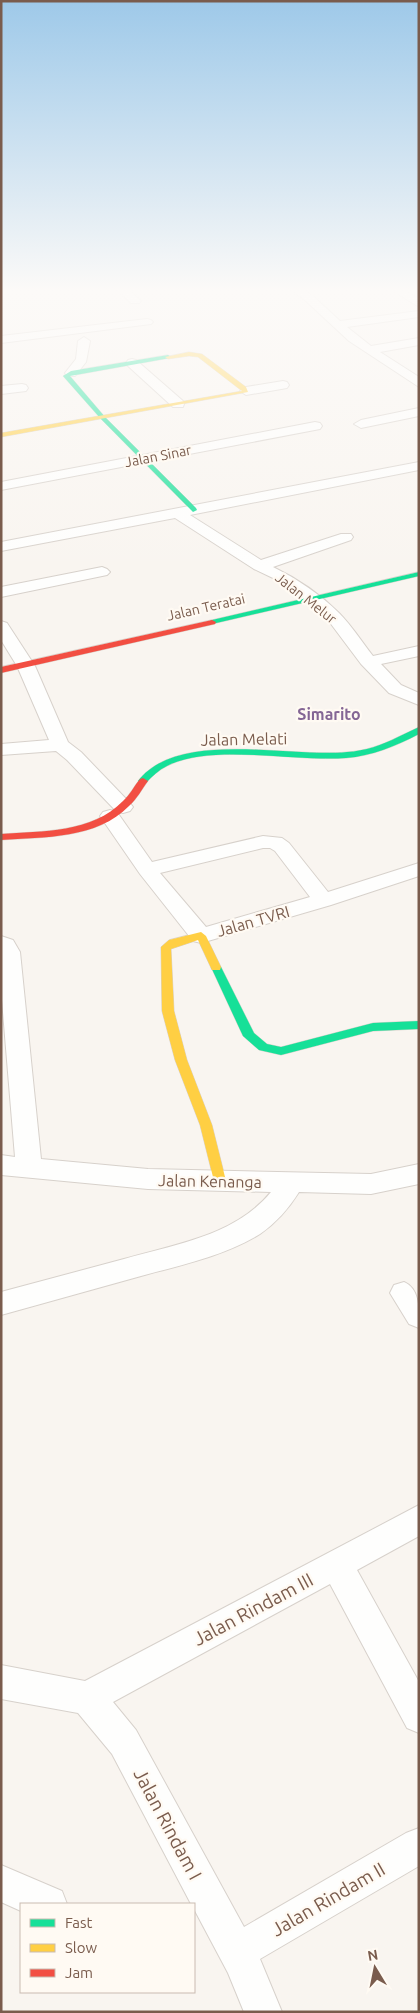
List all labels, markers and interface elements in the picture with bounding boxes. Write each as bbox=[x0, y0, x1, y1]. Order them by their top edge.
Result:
street label: Jalan Sinar bbox=[123, 442, 193, 470]
street label: Jalan Melur bbox=[272, 569, 340, 627]
street label: Jalan Teratai bbox=[165, 590, 247, 624]
district label: Simarito bbox=[297, 705, 361, 723]
street label: Jalan Melati bbox=[200, 729, 288, 749]
street label: Jalan TVRI bbox=[215, 902, 291, 940]
street label: Jalan Kenanga bbox=[158, 1171, 262, 1191]
street label: Jalan Rindam III bbox=[189, 1568, 317, 1650]
street label: Jalan Rindam I bbox=[129, 1765, 207, 1883]
street label: Jalan Rindam II bbox=[267, 1858, 389, 1940]
legend bbox=[20, 1903, 195, 1993]
text: Fast bbox=[65, 1914, 93, 1931]
text: Slow bbox=[65, 1939, 98, 1956]
north arrow bbox=[350, 1943, 400, 1993]
text: N bbox=[366, 1946, 379, 1964]
text: Jam bbox=[65, 1964, 93, 1981]

